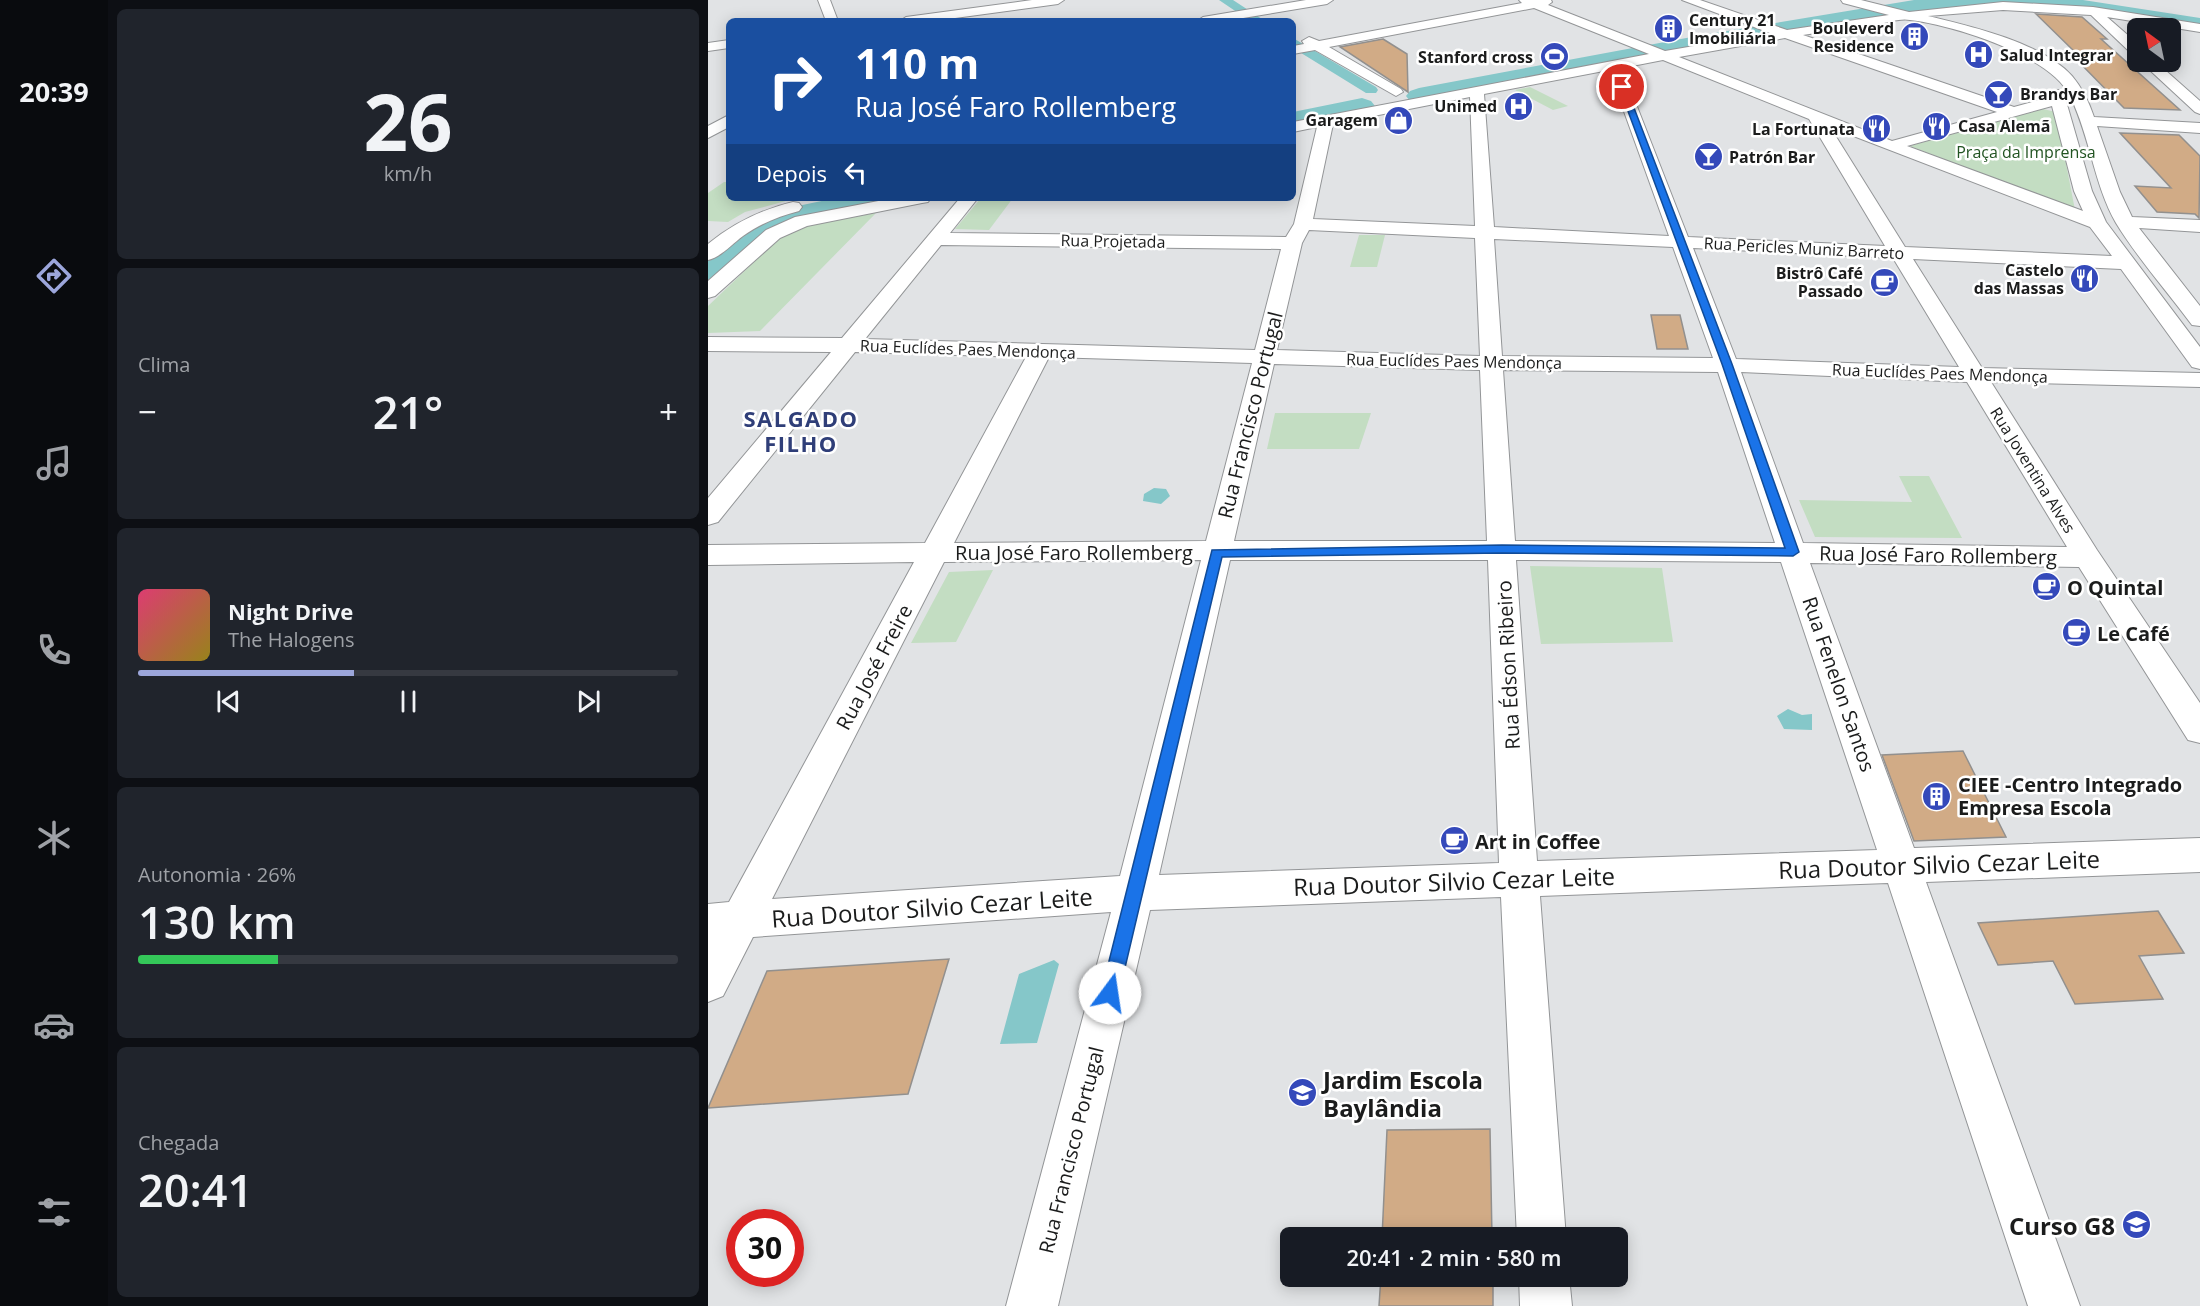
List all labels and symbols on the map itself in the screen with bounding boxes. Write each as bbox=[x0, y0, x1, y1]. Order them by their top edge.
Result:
place label: Century 21 Imobiliária bbox=[1689, 9, 1776, 49]
building icon: Century 21 Imobiliária bbox=[1652, 13, 1684, 45]
place label: Bouleverd Residence bbox=[1813, 17, 1894, 57]
north arrow bbox=[2127, 18, 2181, 72]
building icon: Bouleverd Residence bbox=[1899, 21, 1931, 53]
hospital icon: Salud Integrar bbox=[1963, 39, 1995, 71]
sports icon: Stanford cross bbox=[1538, 41, 1570, 73]
place label: Salud Integrar bbox=[2000, 44, 2114, 66]
place label: Stanford cross bbox=[1418, 46, 1533, 68]
pin bbox=[1596, 61, 1647, 112]
bar icon: Brandys Bar bbox=[1983, 78, 2015, 110]
place label: Brandys Bar bbox=[2020, 83, 2117, 105]
hospital icon: Unimed bbox=[1502, 90, 1534, 122]
place label: Unimed bbox=[1434, 95, 1497, 117]
shop icon: Garagem bbox=[1383, 104, 1415, 136]
place label: Garagem bbox=[1306, 109, 1378, 131]
restaurant icon: Casa Alemã bbox=[1921, 110, 1953, 142]
restaurant icon: La Fortunata bbox=[1860, 113, 1892, 145]
place label: Casa Alemã bbox=[1958, 115, 2050, 137]
place label: La Fortunata bbox=[1752, 118, 1855, 140]
bar icon: Patrón Bar bbox=[1692, 141, 1724, 173]
park label: Praça da Imprensa bbox=[1956, 141, 2096, 163]
place label: Patrón Bar bbox=[1729, 146, 1815, 168]
street label: Rua Projetada bbox=[1060, 229, 1166, 253]
street label: Rua Pericles Muniz Barreto bbox=[1703, 232, 1905, 264]
place label: Castelo das Massas bbox=[1974, 259, 2064, 299]
place label: Bistrô Café Passado bbox=[1776, 262, 1863, 302]
restaurant icon: Castelo das Massas bbox=[2069, 263, 2101, 295]
cafe icon: Bistrô Café Passado bbox=[1868, 266, 1900, 298]
street label: Rua Francisco Portugal bbox=[1211, 309, 1289, 521]
street label: Rua Euclídes Paes Mendonça bbox=[860, 334, 1076, 364]
street label: Rua Euclídes Paes Mendonça bbox=[1346, 348, 1562, 374]
street label: Rua Euclídes Paes Mendonça bbox=[1832, 358, 2048, 388]
district label: SALGADO FILHO bbox=[743, 403, 859, 458]
street label: Rua Joventina Alves bbox=[1985, 403, 2081, 537]
street label: Rua José Faro Rollemberg bbox=[955, 539, 1193, 566]
street label: Rua José Faro Rollemberg bbox=[1819, 539, 2057, 571]
cafe icon: O Quintal bbox=[2030, 571, 2062, 603]
place label: O Quintal bbox=[2067, 574, 2163, 601]
street label: Rua Édson Ribeiro bbox=[1490, 580, 1526, 750]
street label: Rua Fenelon Santos bbox=[1796, 593, 1882, 775]
street label: Rua José Freire bbox=[830, 600, 918, 734]
cafe icon: Le Café bbox=[2060, 617, 2092, 649]
place label: Le Café bbox=[2097, 620, 2170, 647]
place label: CIEE -Centro Integrado Empresa Escola bbox=[1958, 771, 2182, 821]
building icon: CIEE -Centro Integrado Empresa Escola bbox=[1921, 780, 1953, 812]
cafe icon: Art in Coffee bbox=[1438, 825, 1470, 857]
place label: Art in Coffee bbox=[1475, 828, 1600, 855]
street label: Rua Doutor Silvio Cezar Leite bbox=[1778, 842, 2100, 886]
street label: Rua Doutor Silvio Cezar Leite bbox=[1293, 859, 1615, 903]
street label: Rua Doutor Silvio Cezar Leite bbox=[770, 879, 1094, 935]
position arrow bbox=[1078, 961, 1142, 1025]
street label: Rua Francisco Portugal bbox=[1032, 1044, 1110, 1256]
place label: Jardim Escola Baylândia bbox=[1321, 1063, 1483, 1124]
school or university icon: Jardim Escola Baylândia bbox=[1286, 1077, 1318, 1109]
speed limit sign: 30 bbox=[726, 1209, 804, 1287]
place label: Curso G8 bbox=[2009, 1209, 2115, 1242]
school or university icon: Curso G8 bbox=[2120, 1209, 2152, 1241]

